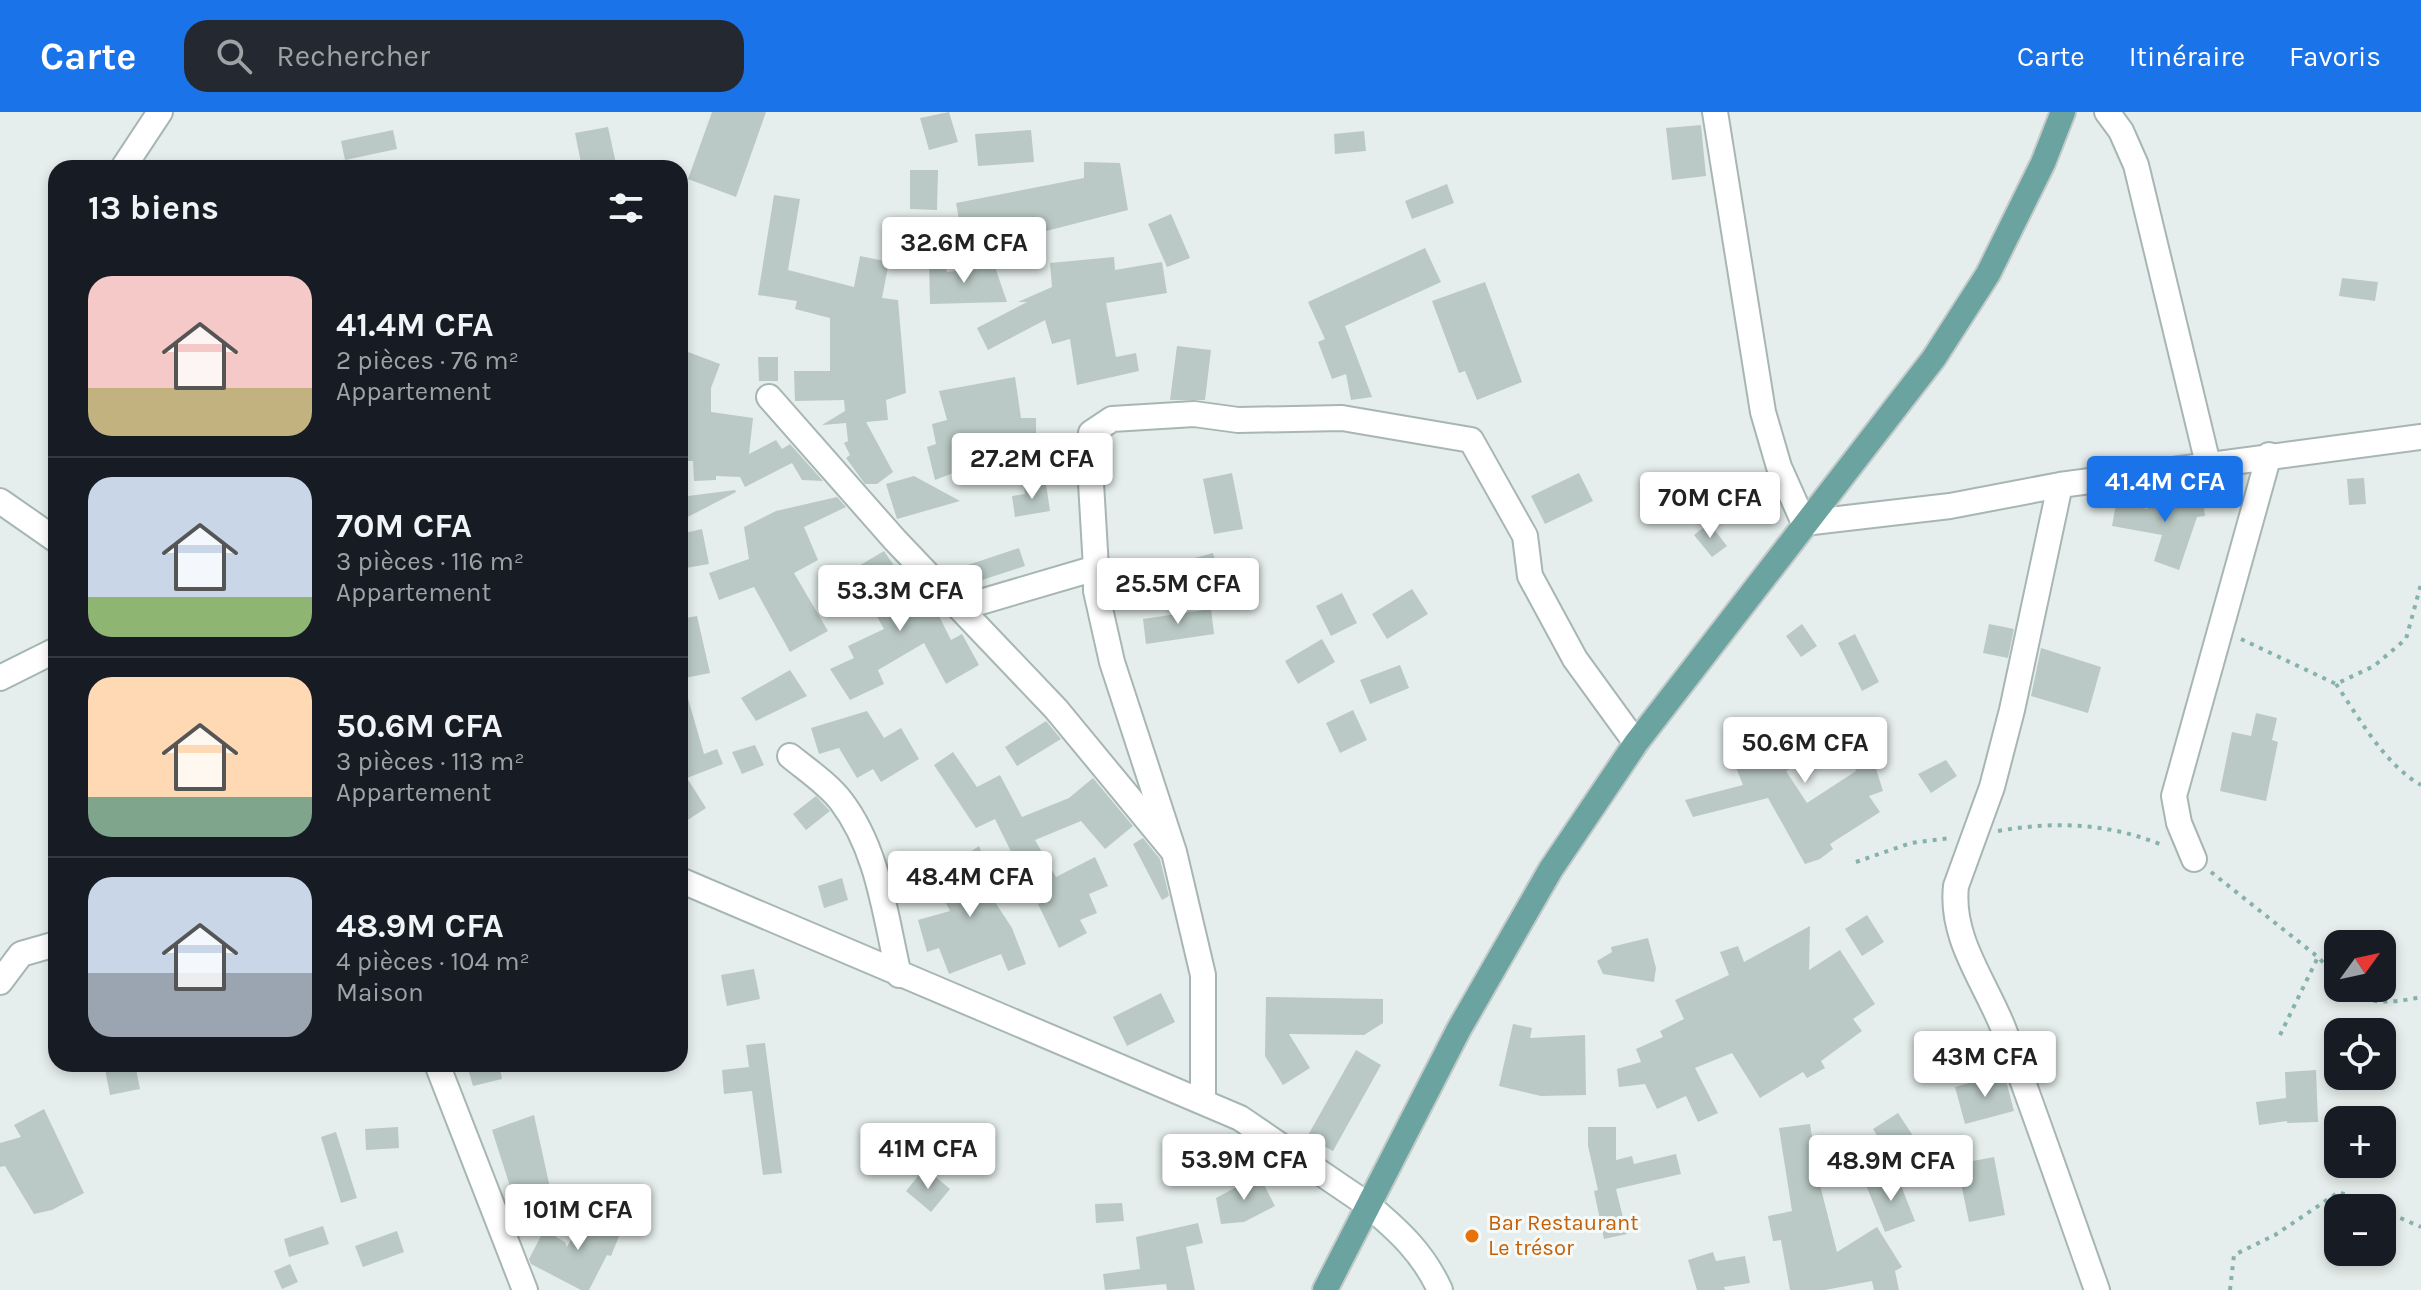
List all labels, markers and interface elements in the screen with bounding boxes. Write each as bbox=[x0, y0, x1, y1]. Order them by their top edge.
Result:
search box bbox=[184, 20, 744, 92]
text: Carte bbox=[40, 34, 136, 79]
icon: search bbox=[212, 34, 256, 78]
text: Rechercher bbox=[276, 38, 430, 74]
text: Carte bbox=[2017, 40, 2085, 73]
text: Itinéraire bbox=[2129, 40, 2245, 73]
text: Favoris bbox=[2289, 40, 2381, 73]
icon: filters bbox=[604, 186, 648, 230]
text: 13 biens bbox=[88, 188, 219, 228]
pin: 32.6M CFA bbox=[872, 217, 1056, 285]
text: 32.6M CFA bbox=[900, 227, 1028, 258]
text: 41.4M CFA bbox=[336, 305, 493, 345]
icon: home bbox=[152, 308, 248, 404]
text: 2 pièces · 76 m² bbox=[336, 345, 519, 376]
text: Appartement bbox=[336, 376, 491, 407]
pin: 27.2M CFA bbox=[940, 433, 1124, 501]
text: 27.2M CFA bbox=[970, 443, 1094, 474]
pin: 41.4M CFA bbox=[2073, 456, 2257, 524]
text: 41.4M CFA bbox=[2105, 466, 2225, 497]
pin: 70M CFA bbox=[1636, 472, 1784, 540]
text: 70M CFA bbox=[1658, 482, 1762, 513]
text: 70M CFA bbox=[336, 506, 472, 546]
icon: home bbox=[152, 509, 248, 605]
text: 3 pièces · 116 m² bbox=[336, 546, 524, 577]
pin: 25.5M CFA bbox=[1086, 558, 1270, 626]
pin: 53.3M CFA bbox=[808, 565, 992, 633]
text: 25.5M CFA bbox=[1115, 568, 1241, 599]
text: 53.3M CFA bbox=[836, 575, 964, 606]
text: Appartement bbox=[336, 577, 491, 608]
text: 50.6M CFA bbox=[336, 706, 503, 746]
icon: home bbox=[152, 709, 248, 805]
pin: 50.6M CFA bbox=[1713, 717, 1897, 785]
text: 50.6M CFA bbox=[1741, 727, 1869, 758]
text: 3 pièces · 113 m² bbox=[336, 746, 525, 777]
text: Appartement bbox=[336, 777, 491, 808]
pin: 48.4M CFA bbox=[878, 851, 1062, 919]
text: 48.4M CFA bbox=[906, 861, 1034, 892]
text: 48.9M CFA bbox=[336, 906, 504, 946]
icon: home bbox=[152, 909, 248, 1005]
north arrow bbox=[2324, 930, 2396, 1002]
map controls bbox=[2324, 930, 2396, 1266]
text: 4 pièces · 104 m² bbox=[336, 946, 530, 977]
text: Maison bbox=[336, 977, 424, 1008]
button: locate bbox=[2324, 1018, 2396, 1090]
pin: 43M CFA bbox=[1911, 1031, 2059, 1099]
text: 43M CFA bbox=[1932, 1041, 2038, 1072]
button: + bbox=[2324, 1106, 2396, 1178]
pin: 41M CFA bbox=[854, 1123, 1002, 1191]
text: 41M CFA bbox=[878, 1133, 978, 1164]
pin: 53.9M CFA bbox=[1152, 1134, 1336, 1202]
pin: 48.9M CFA bbox=[1799, 1135, 1983, 1203]
text: 53.9M CFA bbox=[1180, 1144, 1308, 1175]
text: 48.9M CFA bbox=[1827, 1145, 1955, 1176]
pin: 101M CFA bbox=[495, 1184, 661, 1252]
text: 101M CFA bbox=[523, 1194, 633, 1225]
button: − bbox=[2324, 1194, 2396, 1266]
place label: Bar Restaurant Le trésor bbox=[1488, 1210, 1639, 1261]
marker: Bar Restaurant Le trésor bbox=[1463, 1227, 1481, 1245]

